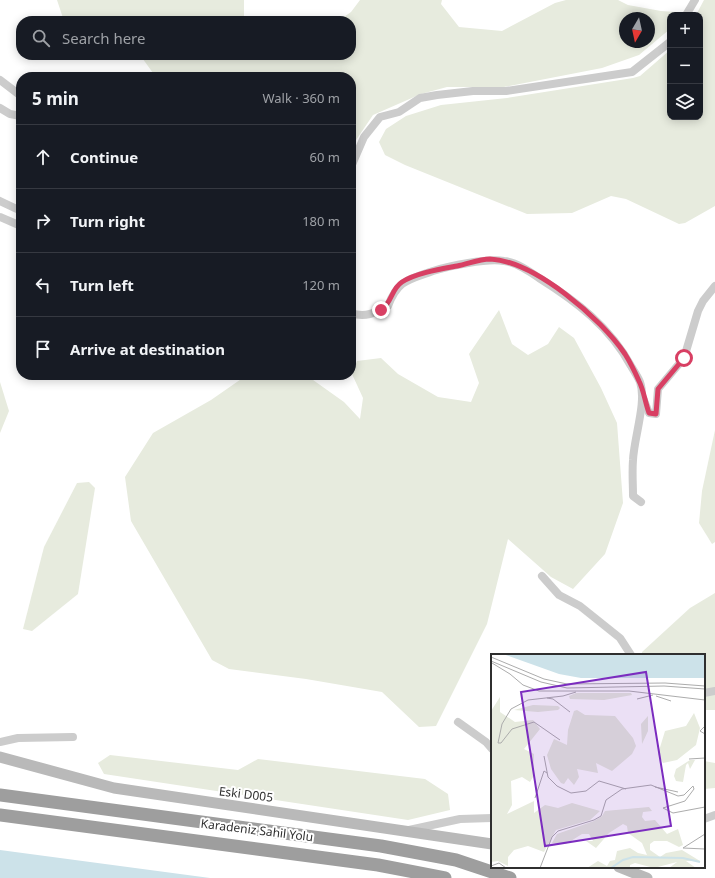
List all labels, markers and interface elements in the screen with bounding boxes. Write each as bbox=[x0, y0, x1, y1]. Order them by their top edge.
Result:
north arrow bbox=[619, 12, 655, 48]
map controls bbox=[667, 12, 703, 120]
button: + bbox=[667, 12, 703, 48]
search box bbox=[16, 16, 356, 60]
icon: search bbox=[30, 27, 52, 49]
text: Search here bbox=[62, 28, 145, 48]
button: − bbox=[667, 48, 703, 84]
button: layers bbox=[667, 84, 703, 120]
text: 5 min bbox=[32, 87, 79, 110]
text: Walk · 360 m bbox=[262, 89, 340, 107]
icon: ahead bbox=[32, 146, 54, 168]
text: Continue bbox=[70, 147, 138, 167]
text: 60 m bbox=[310, 148, 340, 166]
icon: right bbox=[32, 210, 54, 232]
text: Turn right bbox=[70, 211, 145, 231]
text: 180 m bbox=[302, 212, 340, 230]
icon: left bbox=[32, 274, 54, 296]
text: Turn left bbox=[70, 275, 134, 295]
text: 120 m bbox=[302, 276, 340, 294]
route end bbox=[372, 301, 390, 319]
icon: arrive bbox=[32, 338, 54, 360]
text: Arrive at destination bbox=[70, 339, 225, 359]
route start bbox=[675, 349, 693, 367]
inset map bbox=[491, 654, 705, 868]
street label: Eski D005 bbox=[218, 782, 274, 806]
street label: Karadeniz Sahil Yolu bbox=[200, 815, 314, 845]

